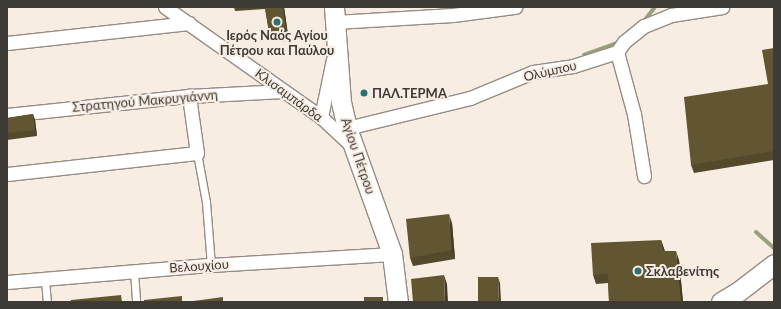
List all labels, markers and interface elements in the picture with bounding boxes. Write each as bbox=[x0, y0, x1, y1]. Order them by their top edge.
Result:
marker: Ιερός Ναός Αγίου Πέτρου και Παύλου bbox=[272, 17, 282, 27]
place label: Ιερός Ναός Αγίου Πέτρου και Παύλου bbox=[220, 28, 334, 59]
street label: Ολύμπου bbox=[522, 57, 578, 85]
street label: Κλισαμπάρδα bbox=[252, 65, 326, 125]
place label: ΠΑΛ.ΤΕΡΜΑ bbox=[372, 85, 447, 101]
street label: Στρατηγού Μακρυγιάννη bbox=[72, 87, 218, 115]
marker: ΠΑΛ.ΤΕΡΜΑ bbox=[359, 88, 369, 98]
street label: Αγίου Πέτρου bbox=[338, 116, 378, 196]
street label: Βελουχίου bbox=[169, 256, 229, 276]
place label: Σκλαβενίτης bbox=[646, 263, 719, 279]
marker: Σκλαβενίτης bbox=[633, 266, 643, 276]

